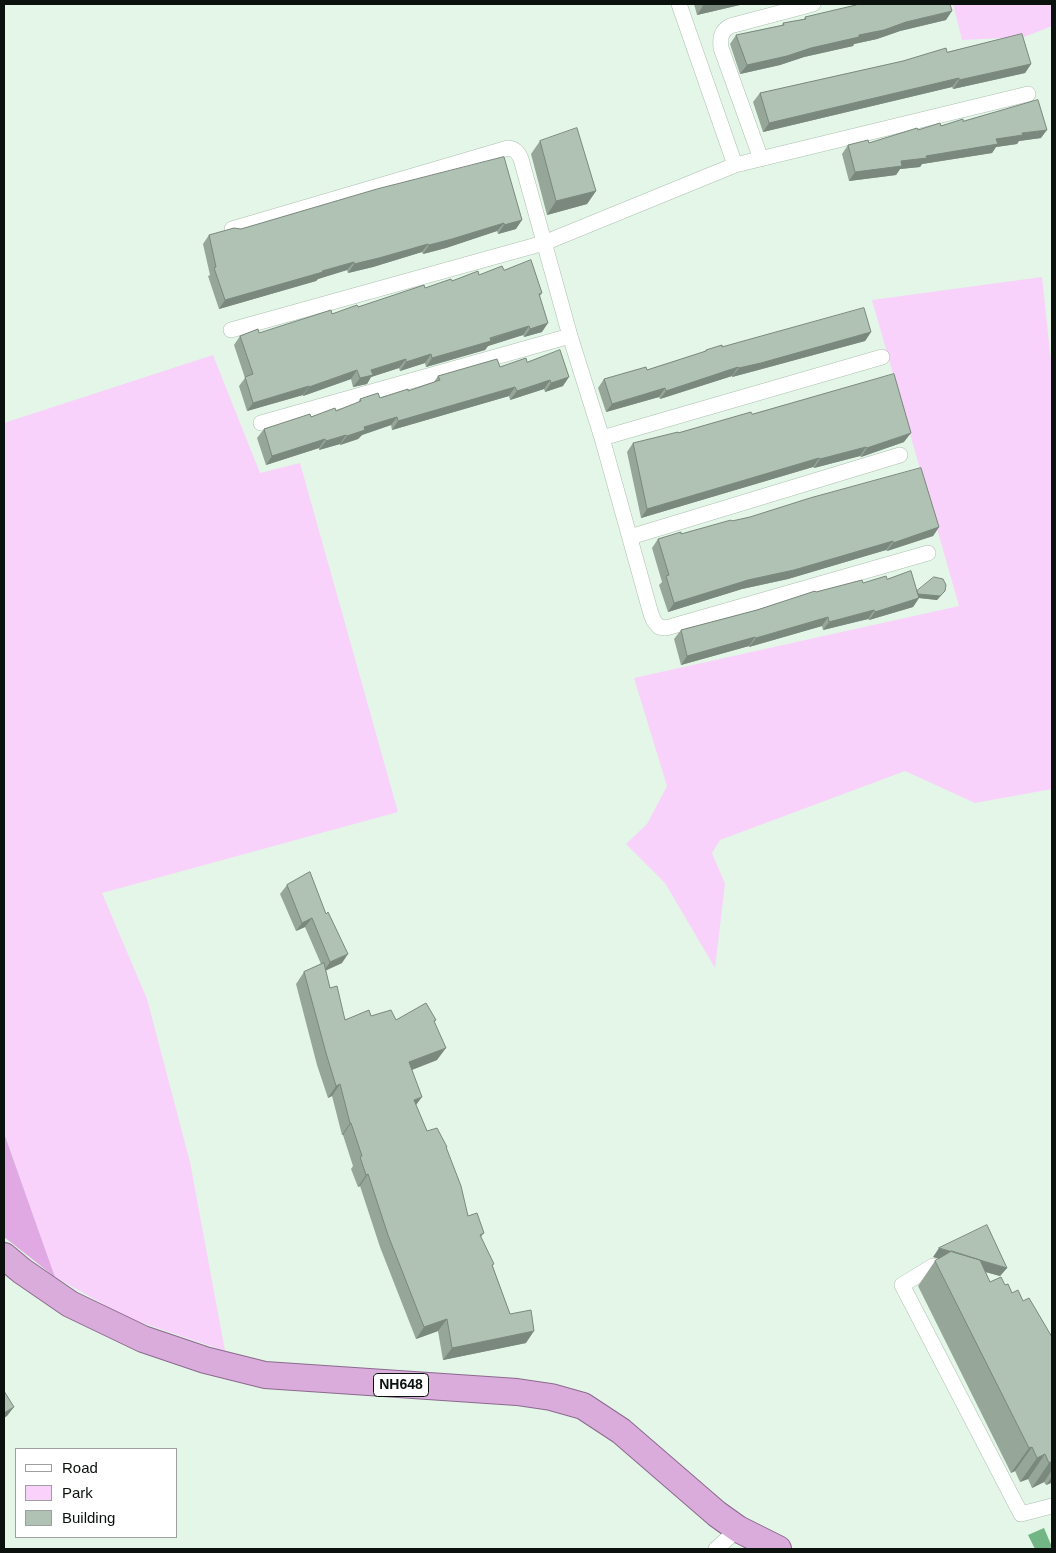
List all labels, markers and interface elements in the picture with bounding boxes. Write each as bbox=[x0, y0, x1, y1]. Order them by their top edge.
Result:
road number: NH648 bbox=[374, 1374, 428, 1396]
legend bbox=[15, 1448, 178, 1538]
text: Road bbox=[62, 1459, 98, 1476]
text: Park bbox=[62, 1484, 93, 1501]
text: Building bbox=[62, 1509, 115, 1526]

